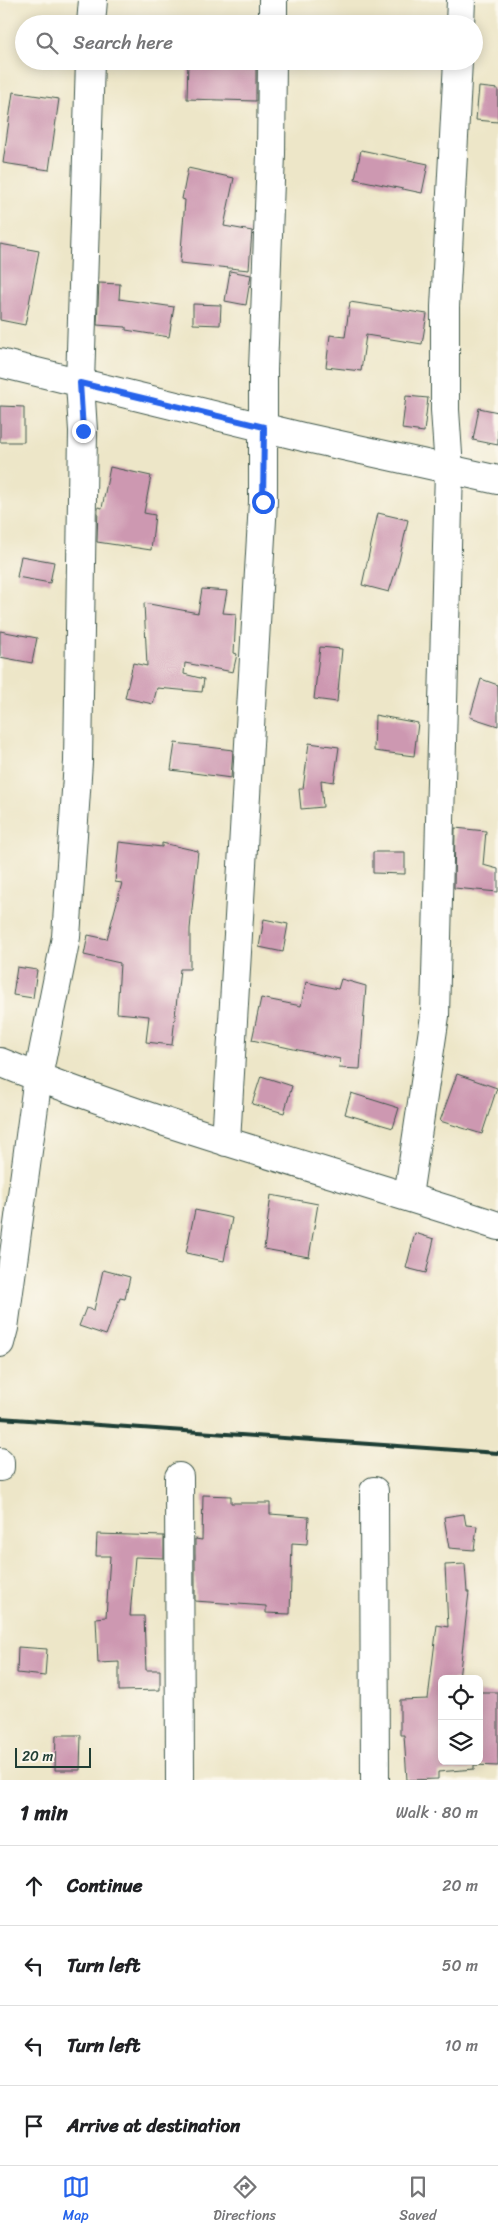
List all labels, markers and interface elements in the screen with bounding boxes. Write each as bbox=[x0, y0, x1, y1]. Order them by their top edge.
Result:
search box bbox=[15, 15, 483, 70]
text: Search here bbox=[73, 26, 173, 59]
icon: search bbox=[33, 29, 61, 57]
route end bbox=[72, 420, 95, 443]
route start bbox=[252, 491, 275, 514]
map controls bbox=[438, 1675, 483, 1765]
button: locate bbox=[438, 1675, 483, 1720]
button: layers bbox=[438, 1720, 483, 1765]
text: 20 m bbox=[22, 1744, 53, 1769]
scale bar bbox=[15, 1745, 91, 1768]
text: 1 min bbox=[20, 1794, 68, 1832]
text: Walk · 80 m bbox=[396, 1798, 478, 1827]
text: Continue bbox=[67, 1869, 143, 1902]
text: 20 m bbox=[442, 1871, 478, 1900]
icon: ahead bbox=[20, 1872, 48, 1900]
text: Turn left bbox=[67, 1949, 140, 1982]
text: 50 m bbox=[442, 1951, 478, 1980]
icon: left bbox=[20, 1952, 48, 1980]
text: Turn left bbox=[67, 2029, 140, 2062]
text: 10 m bbox=[445, 2031, 478, 2060]
icon: left bbox=[20, 2032, 48, 2060]
text: Arrive at destination bbox=[67, 2109, 240, 2142]
icon: arrive bbox=[20, 2112, 48, 2140]
tab: Map bbox=[62, 2173, 90, 2228]
tab: Directions bbox=[213, 2173, 276, 2228]
tab: Saved bbox=[399, 2173, 436, 2228]

